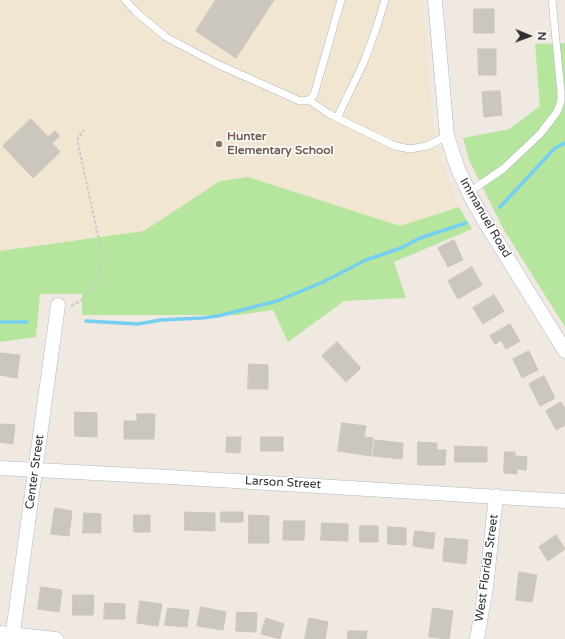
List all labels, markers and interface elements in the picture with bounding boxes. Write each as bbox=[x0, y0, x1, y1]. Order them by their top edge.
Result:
north arrow bbox=[509, 16, 549, 56]
text: N bbox=[535, 32, 548, 41]
place label: Hunter Elementary School bbox=[227, 130, 334, 158]
marker: Hunter Elementary School bbox=[214, 139, 224, 149]
street label: Immanuel Road bbox=[456, 176, 514, 260]
street label: Center Street bbox=[23, 434, 47, 510]
street label: Larson Street bbox=[245, 474, 321, 492]
street label: West Florida Street bbox=[472, 513, 502, 623]

